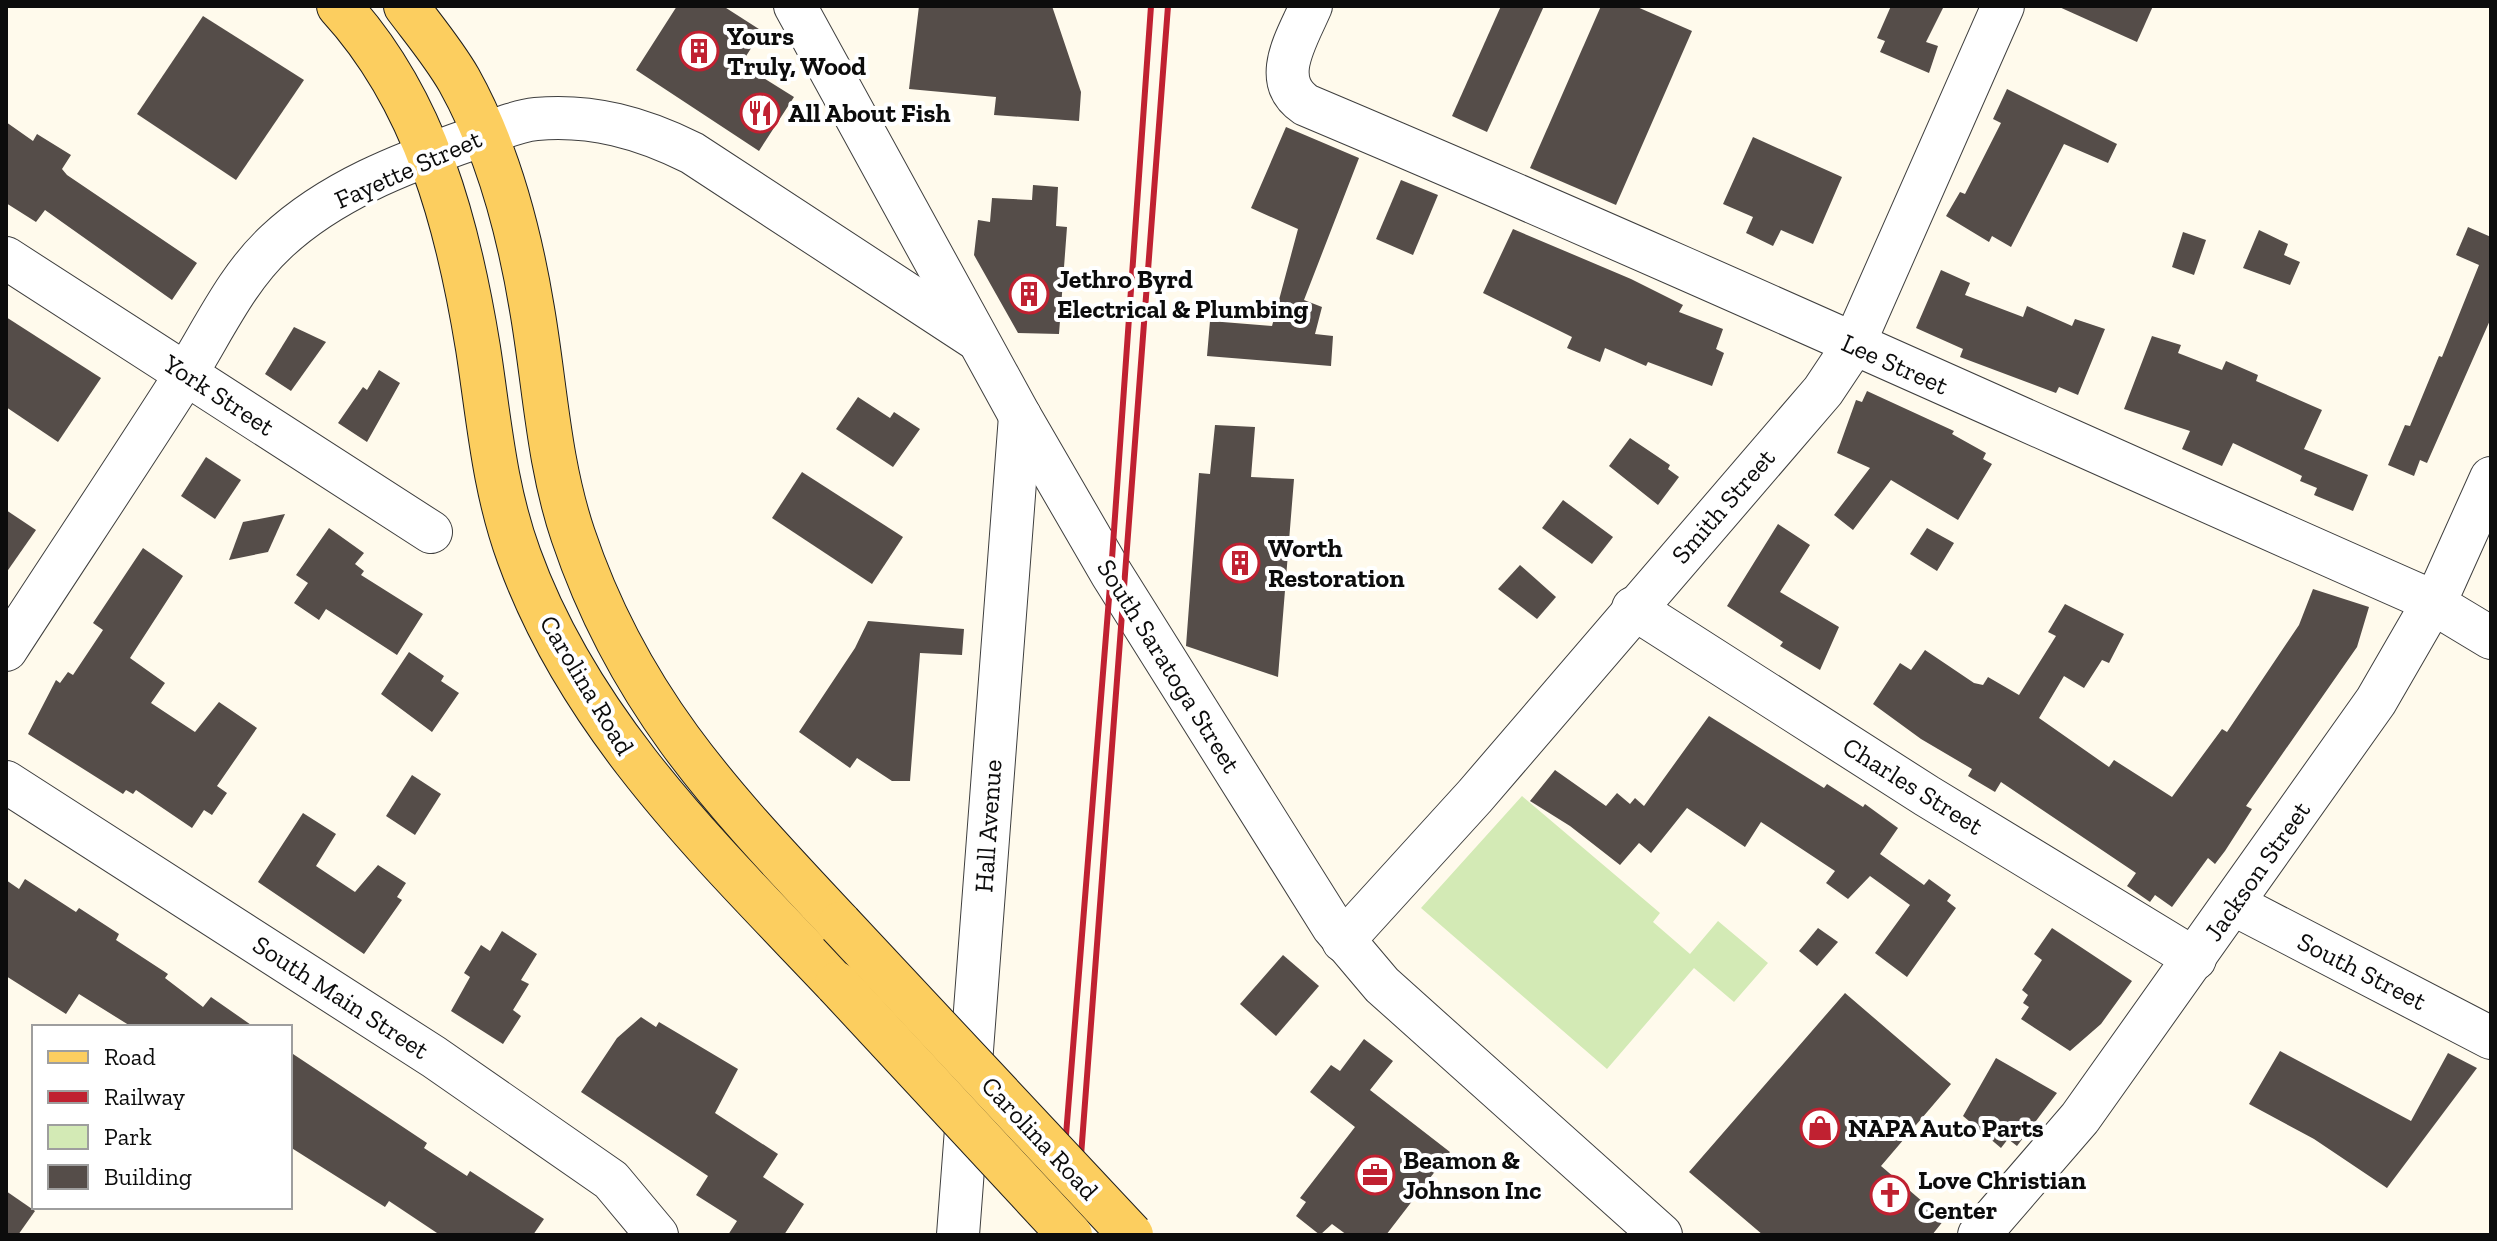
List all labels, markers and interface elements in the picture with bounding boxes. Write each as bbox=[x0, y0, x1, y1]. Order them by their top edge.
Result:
place label: Yours Truly, Wood bbox=[727, 20, 866, 82]
building icon: Yours Truly, Wood bbox=[678, 30, 720, 72]
restaurant icon: All About Fish bbox=[739, 92, 781, 134]
place label: All About Fish bbox=[788, 97, 951, 129]
street label: Fayette Street bbox=[330, 122, 487, 216]
place label: Jethro Byrd Electrical & Plumbing bbox=[1057, 263, 1308, 325]
building icon: Jethro Byrd Electrical & Plumbing bbox=[1008, 273, 1050, 315]
street label: Lee Street bbox=[1837, 326, 1953, 402]
street label: York Street bbox=[157, 347, 281, 443]
street label: Smith Street bbox=[1664, 442, 1782, 570]
place label: Worth Restoration bbox=[1268, 532, 1405, 594]
building icon: Worth Restoration bbox=[1219, 542, 1261, 584]
street label: South Saratoga Street bbox=[1090, 553, 1248, 779]
street label: Carolina Road bbox=[533, 609, 641, 761]
street label: Charles Street bbox=[1837, 730, 1989, 842]
street label: Hall Avenue bbox=[967, 758, 1009, 894]
street label: Jackson Street bbox=[2197, 795, 2317, 947]
street label: South Street bbox=[2292, 925, 2432, 1017]
street label: South Main Street bbox=[247, 928, 435, 1066]
legend bbox=[32, 1025, 292, 1209]
text: Road bbox=[104, 1042, 156, 1071]
street label: Carolina Road bbox=[975, 1070, 1105, 1206]
text: Railway bbox=[104, 1082, 186, 1111]
shop icon: NAPA Auto Parts bbox=[1799, 1107, 1841, 1149]
place label: NAPA Auto Parts bbox=[1848, 1112, 2044, 1144]
text: Park bbox=[104, 1122, 152, 1151]
place label: Beamon & Johnson Inc bbox=[1403, 1144, 1541, 1206]
office icon: Beamon & Johnson Inc bbox=[1354, 1154, 1396, 1196]
text: Building bbox=[104, 1162, 192, 1191]
place label: Love Christian Center bbox=[1918, 1164, 2087, 1226]
church icon: Love Christian Center bbox=[1869, 1174, 1911, 1216]

